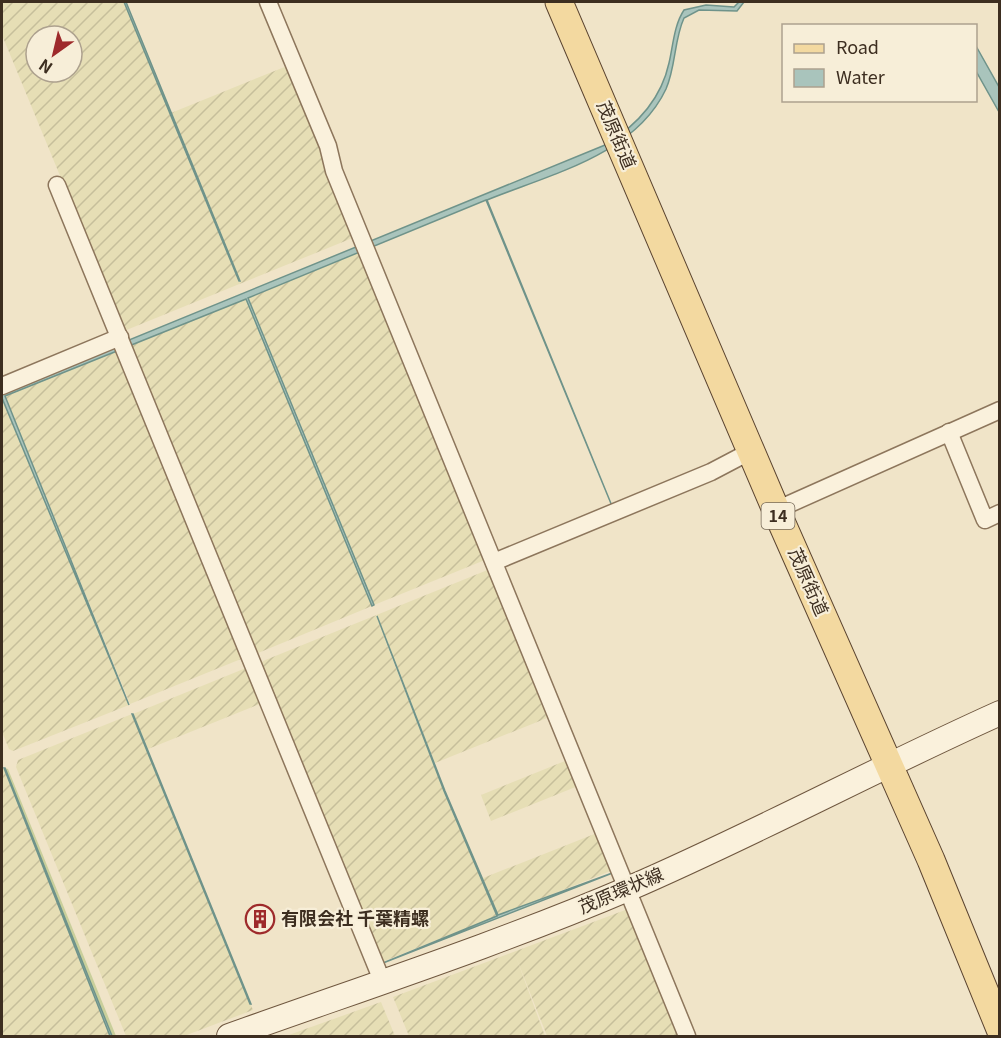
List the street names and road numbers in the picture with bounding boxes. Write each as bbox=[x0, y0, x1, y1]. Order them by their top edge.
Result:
street label: 茂原街道 bbox=[592, 96, 644, 172]
road number: 14 bbox=[762, 503, 794, 529]
street label: 茂原街道 bbox=[783, 543, 836, 619]
street label: 茂原環状線 bbox=[574, 860, 667, 919]

